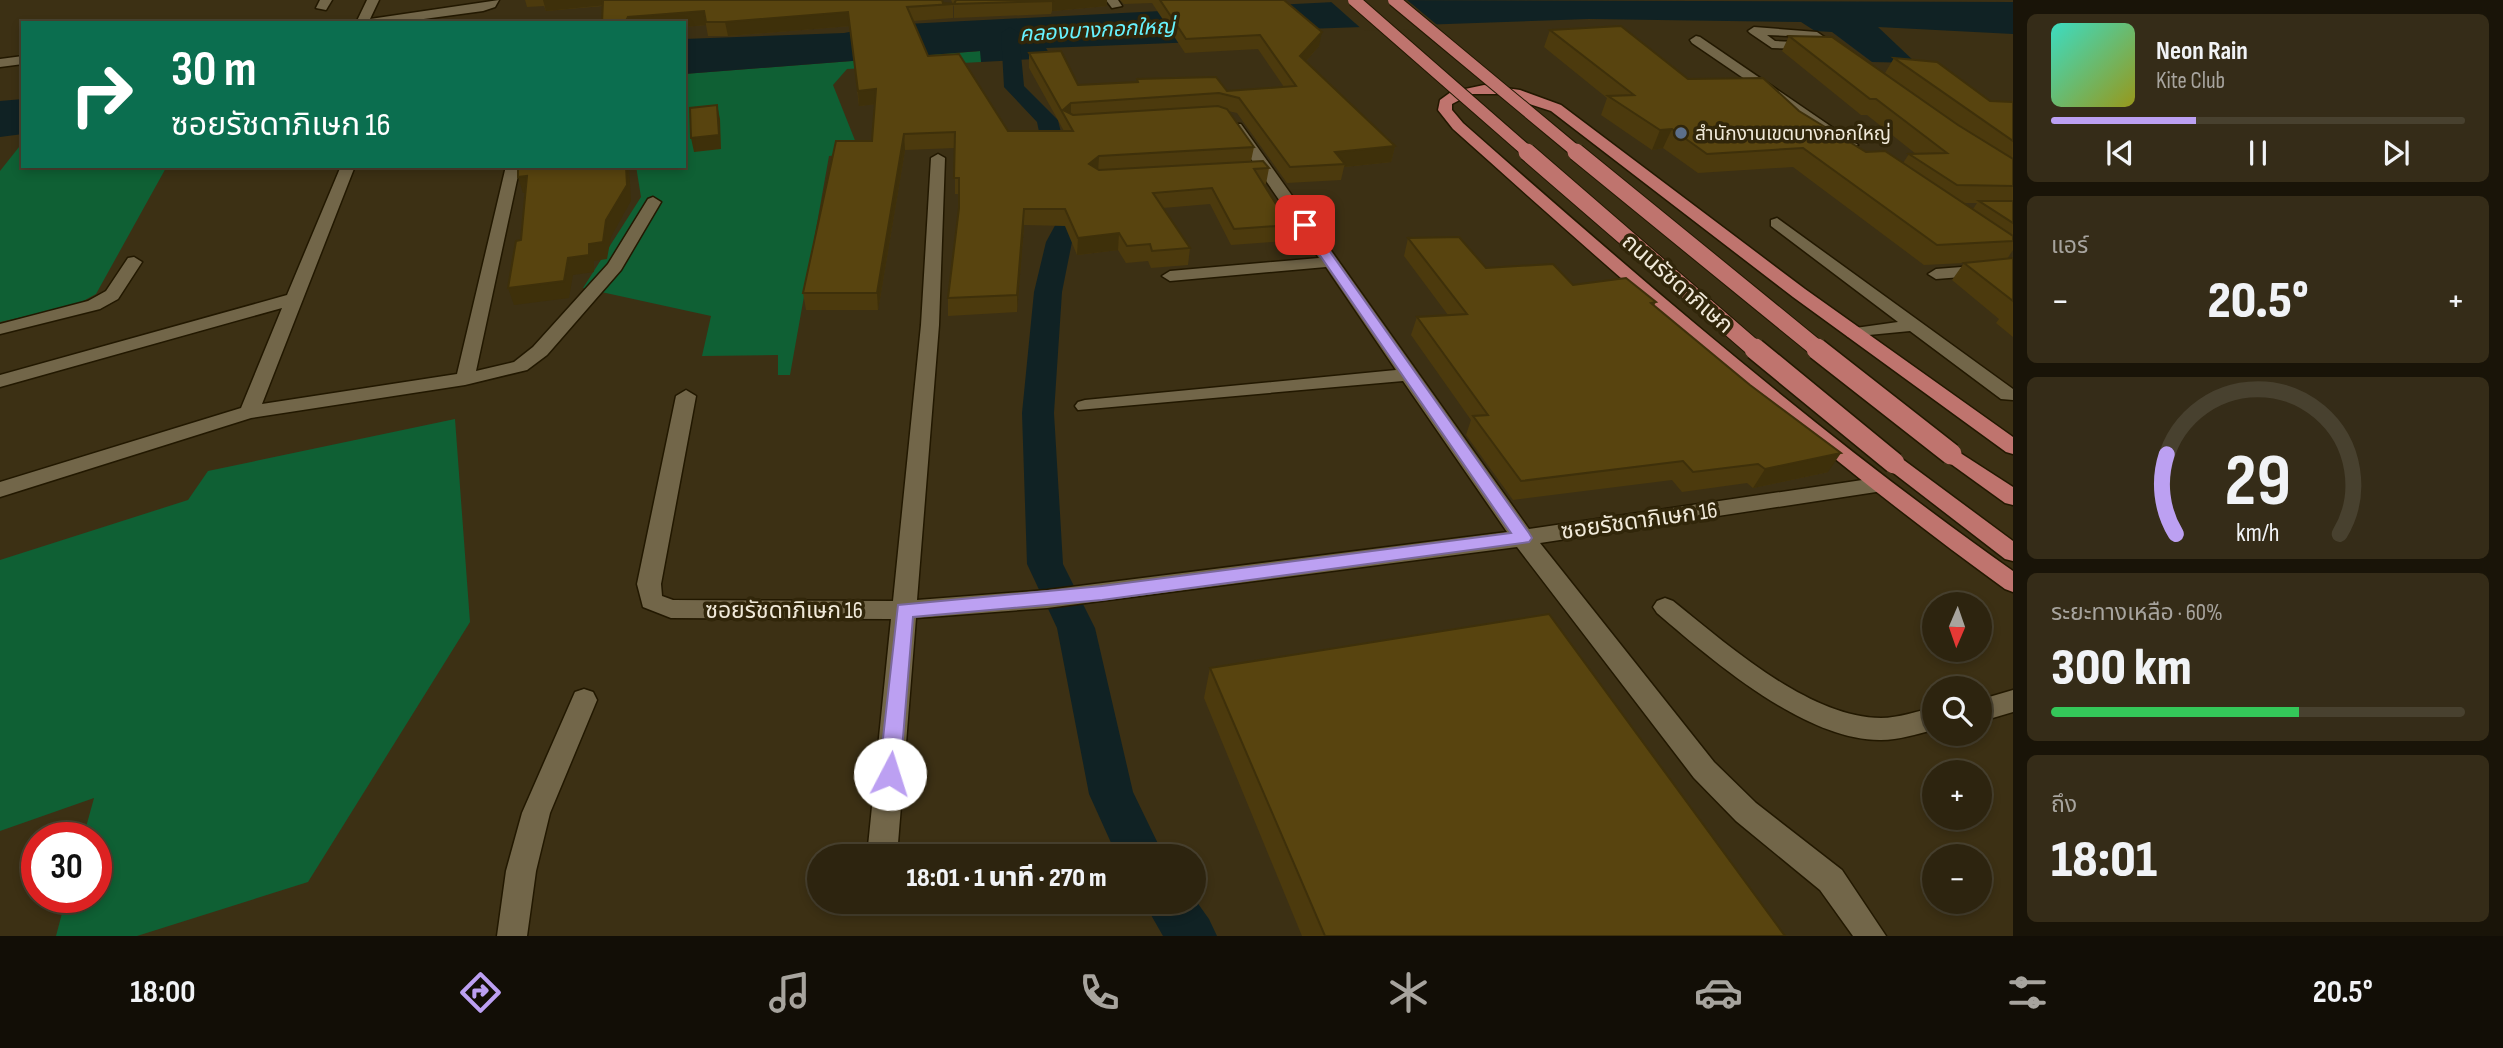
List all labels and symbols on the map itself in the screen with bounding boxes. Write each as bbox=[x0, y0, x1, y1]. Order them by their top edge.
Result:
water label: คลองบางกอกใหญ่ bbox=[1019, 14, 1178, 47]
place label: สำนักงานเขตบางกอกใหญ่ bbox=[1695, 122, 1891, 146]
marker: สำนักงานเขตบางกอกใหญ่ bbox=[1673, 125, 1689, 141]
pin bbox=[1275, 195, 1335, 255]
street label: ถนนรัชดาภิเษก bbox=[1616, 228, 1739, 340]
street label: ซอยรัชดาภิเษก 16 bbox=[1559, 496, 1719, 546]
north arrow bbox=[1922, 592, 1992, 662]
street label: ซอยรัชดาภิเษก 16 bbox=[705, 597, 863, 625]
position arrow bbox=[853, 737, 927, 811]
speed limit sign: 30 bbox=[21, 822, 112, 913]

